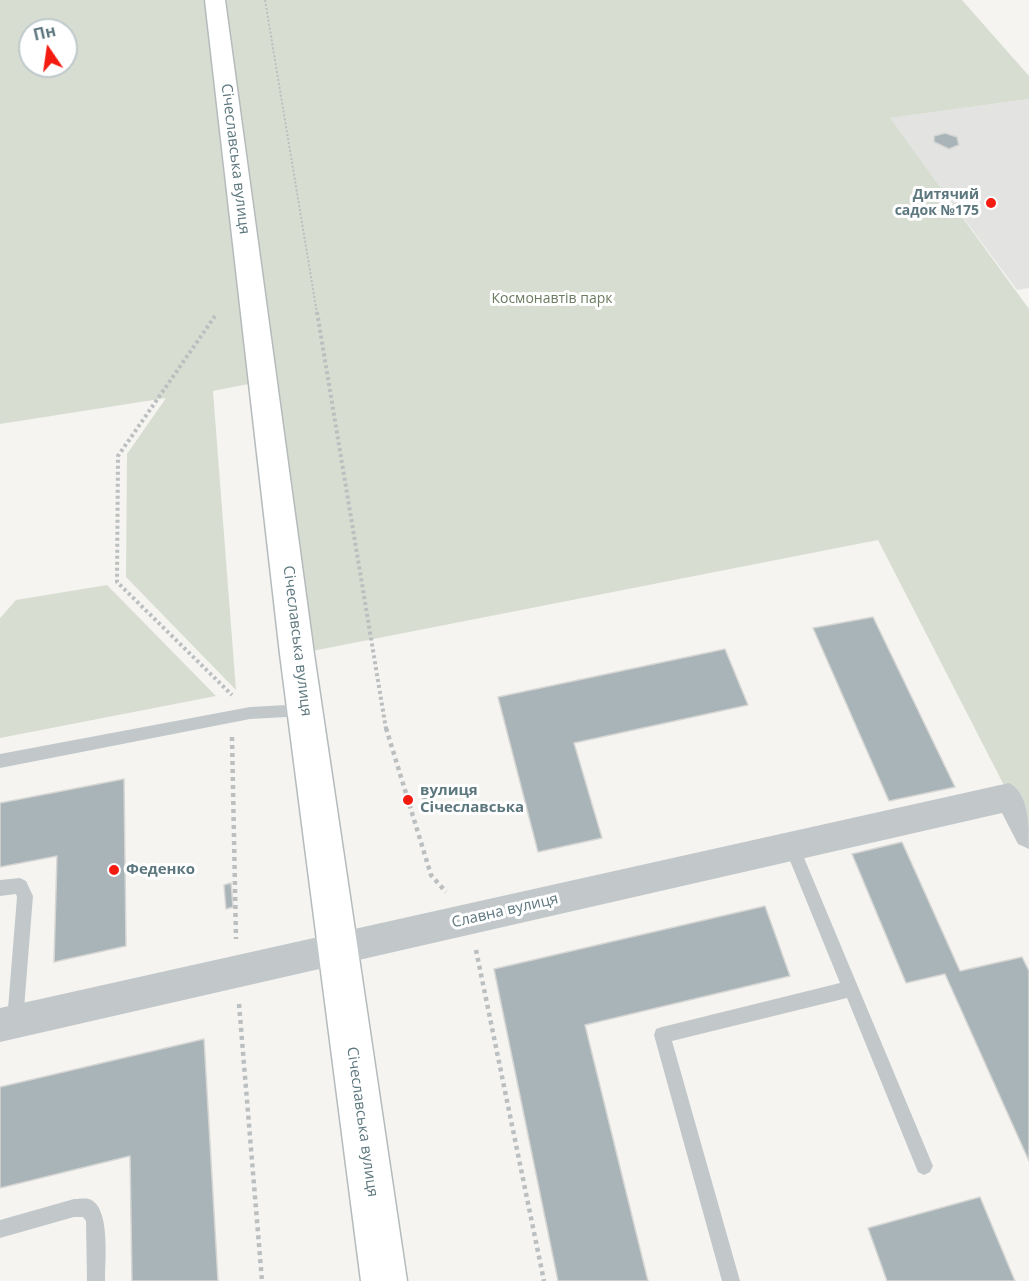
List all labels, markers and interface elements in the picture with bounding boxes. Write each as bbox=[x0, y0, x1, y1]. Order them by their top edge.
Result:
north arrow bbox=[18, 18, 78, 78]
text: Пн bbox=[31, 19, 58, 46]
street label: Січеславська вулиця bbox=[217, 83, 253, 235]
place label: Дитячий садок №175 bbox=[895, 187, 979, 220]
marker: Дитячий садок №175 bbox=[984, 196, 998, 210]
park label: Космонавтів парк bbox=[491, 291, 613, 307]
street label: Січеславська вулиця bbox=[279, 565, 315, 717]
place label: вулиця Січеславська bbox=[420, 782, 524, 817]
marker: вулиця Січеславська bbox=[401, 793, 415, 807]
place label: Феденко bbox=[126, 861, 195, 879]
marker: Феденко bbox=[107, 863, 121, 877]
street label: Славна вулиця bbox=[450, 890, 560, 932]
street label: Січеславська вулиця bbox=[343, 1046, 381, 1198]

